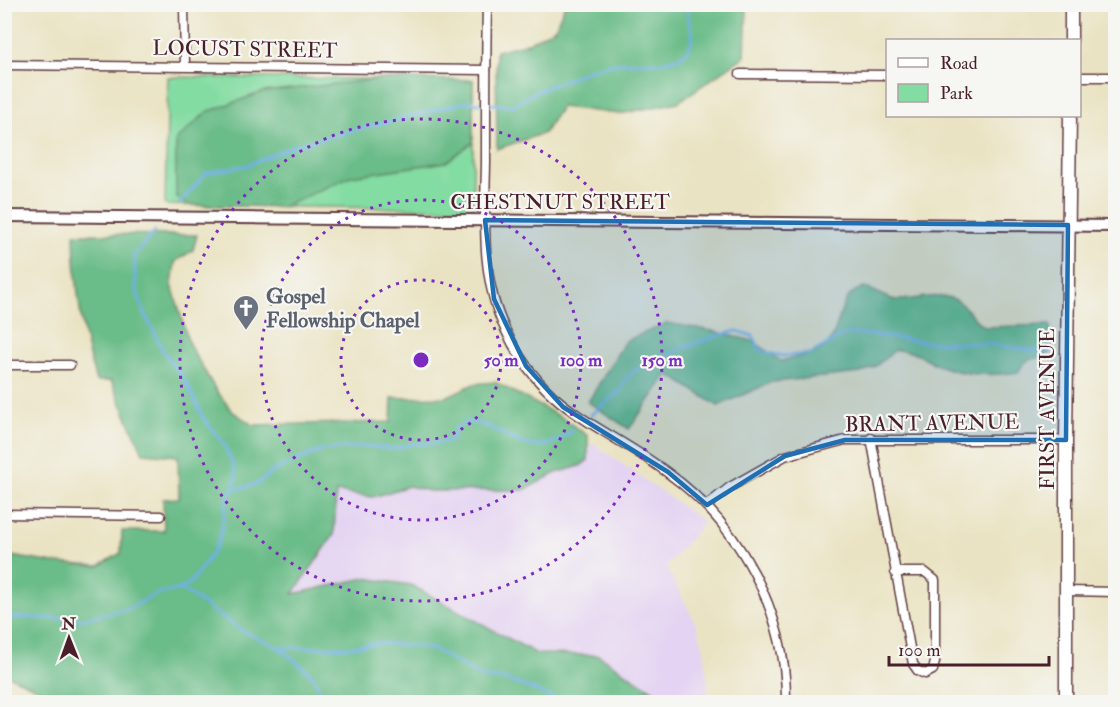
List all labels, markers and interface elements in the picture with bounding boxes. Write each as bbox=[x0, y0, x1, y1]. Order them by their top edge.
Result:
street label: LOCUST STREET bbox=[152, 34, 338, 65]
legend bbox=[886, 39, 1081, 117]
text: Road bbox=[940, 52, 978, 75]
text: Park bbox=[940, 82, 973, 105]
street label: CHESTNUT STREET bbox=[450, 189, 670, 216]
place label: Gospel Fellowship Chapel bbox=[266, 283, 420, 334]
church icon: Gospel Fellowship Chapel bbox=[231, 293, 261, 331]
street label: FIRST AVENUE bbox=[1034, 328, 1061, 490]
text: 50 m bbox=[484, 349, 519, 372]
text: 100 m bbox=[560, 349, 603, 372]
text: 150 m bbox=[641, 349, 684, 372]
centre of rings bbox=[411, 350, 431, 370]
street label: BRANT AVENUE bbox=[845, 408, 1019, 439]
north arrow bbox=[39, 608, 99, 668]
text: N bbox=[60, 614, 77, 634]
scale bar bbox=[889, 629, 1050, 667]
text: 100 m bbox=[898, 639, 941, 662]

